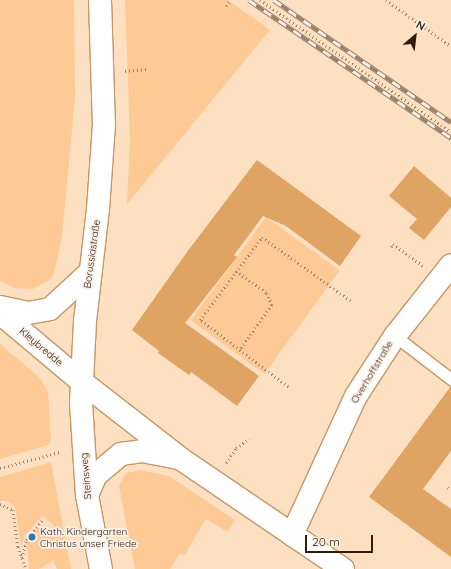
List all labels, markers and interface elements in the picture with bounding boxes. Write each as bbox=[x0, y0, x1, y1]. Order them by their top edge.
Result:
north arrow bbox=[395, 16, 435, 56]
text: N bbox=[414, 17, 427, 33]
street label: Borussiastraße bbox=[81, 219, 103, 289]
street label: Kleybredde bbox=[17, 325, 65, 369]
street label: Overhoffstraße bbox=[349, 339, 395, 405]
street label: Steinsweg bbox=[78, 452, 94, 500]
place label: Kath. Kindergarten Christus unser Friede bbox=[40, 525, 137, 548]
scale bar bbox=[307, 527, 375, 553]
marker: Kath. Kindergarten Christus unser Friede bbox=[27, 532, 37, 542]
text: 20 m bbox=[312, 534, 340, 549]

